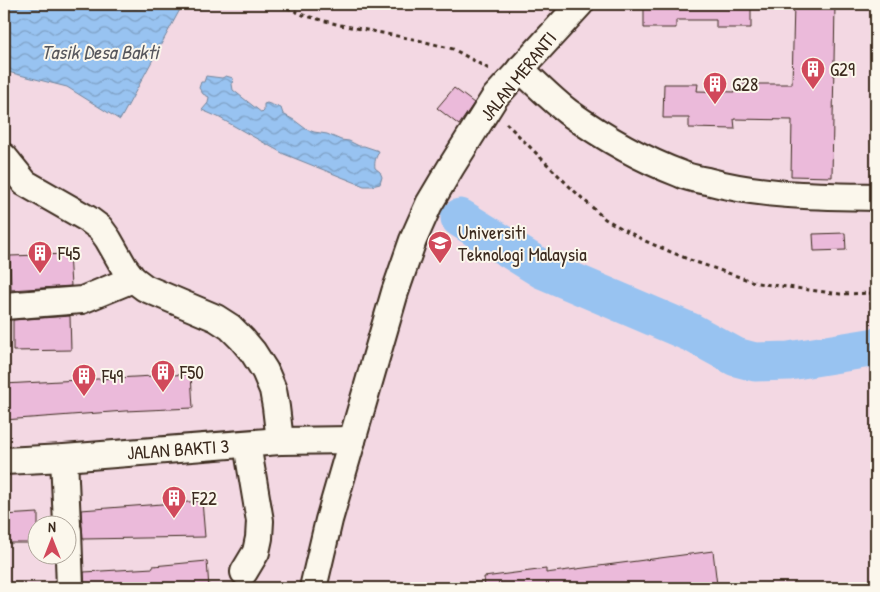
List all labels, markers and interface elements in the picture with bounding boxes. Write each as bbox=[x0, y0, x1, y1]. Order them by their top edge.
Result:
street label: JALAN MERANTI bbox=[474, 26, 562, 126]
water label: Tasik Desa Bakti bbox=[41, 38, 161, 65]
building icon: G29 bbox=[800, 56, 826, 90]
place label: G29 bbox=[830, 56, 855, 82]
building icon: G28 bbox=[702, 71, 728, 105]
place label: G28 bbox=[732, 71, 758, 97]
place label: Universiti Teknologi Malaysia bbox=[458, 219, 587, 267]
school or university icon: Universiti Teknologi Malaysia bbox=[427, 230, 453, 264]
building icon: F45 bbox=[27, 240, 53, 274]
place label: F45 bbox=[57, 240, 80, 266]
building icon: F50 bbox=[150, 359, 176, 393]
place label: F50 bbox=[179, 359, 204, 385]
building icon: F49 bbox=[71, 363, 97, 397]
place label: F49 bbox=[101, 363, 123, 389]
street label: JALAN BAKTI 3 bbox=[126, 432, 230, 466]
building icon: F22 bbox=[161, 485, 187, 519]
place label: F22 bbox=[191, 485, 217, 511]
north arrow bbox=[28, 514, 78, 564]
text: N bbox=[48, 517, 56, 536]

